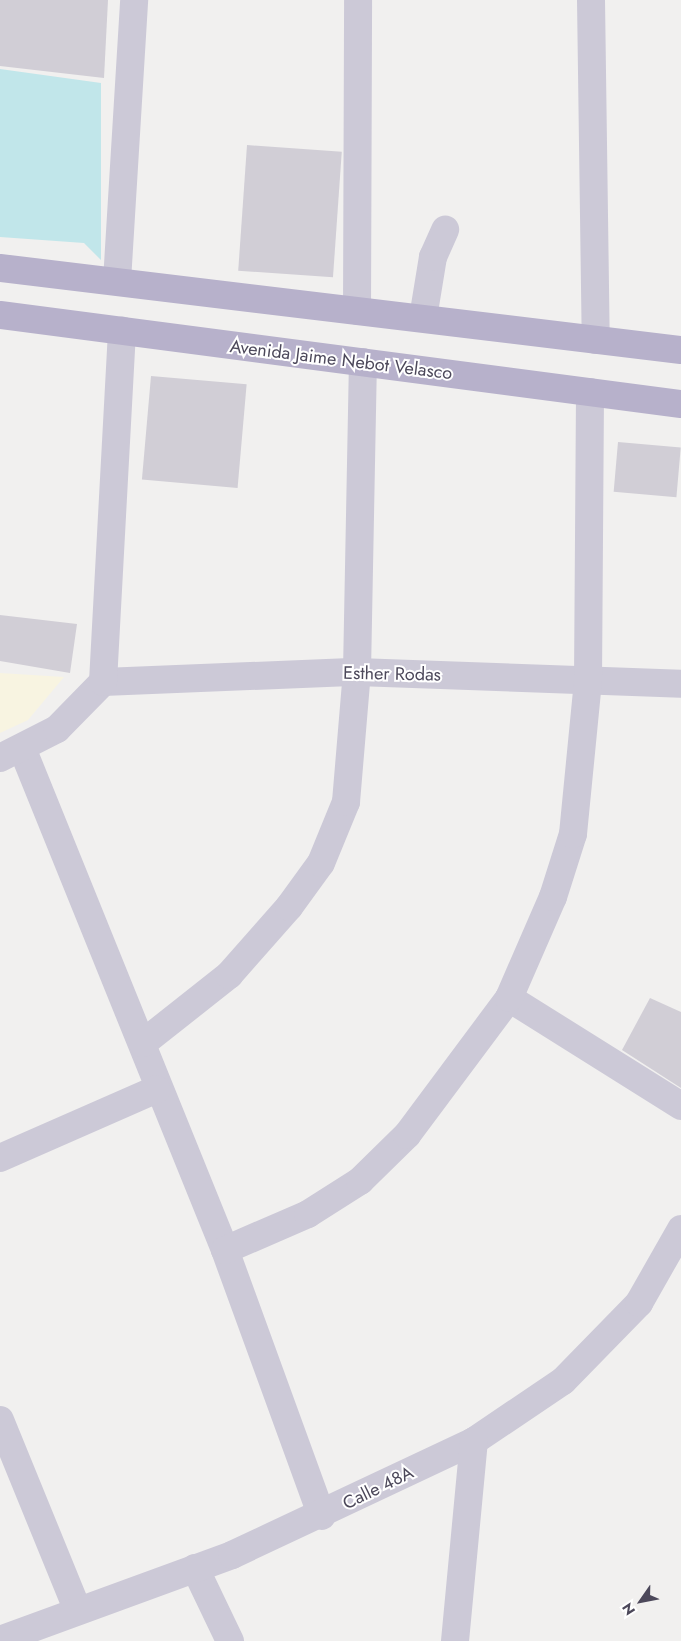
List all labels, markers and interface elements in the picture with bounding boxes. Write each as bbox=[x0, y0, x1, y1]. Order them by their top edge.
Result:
street label: Avenida Jaime Nebot Velasco bbox=[229, 336, 453, 384]
street label: Esther Rodas bbox=[343, 662, 441, 686]
street label: Calle 48A bbox=[339, 1462, 417, 1514]
north arrow bbox=[616, 1576, 666, 1626]
text: N bbox=[617, 1599, 640, 1619]

